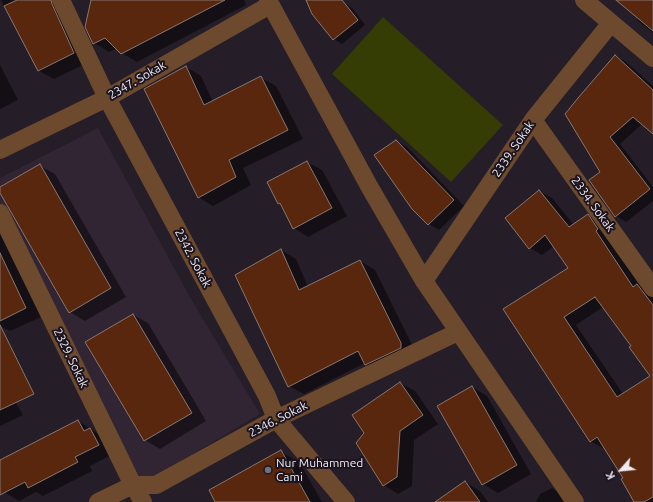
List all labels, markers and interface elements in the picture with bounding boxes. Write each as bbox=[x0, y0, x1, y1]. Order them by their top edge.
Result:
street label: 2347. Sokak bbox=[106, 58, 168, 102]
street label: 2339. Sokak bbox=[489, 118, 537, 180]
street label: 2334. Sokak bbox=[568, 174, 618, 234]
street label: 2342. Sokak bbox=[172, 226, 214, 290]
street label: 2329. Sokak bbox=[50, 326, 92, 390]
street label: 2346. Sokak bbox=[246, 398, 310, 440]
north arrow bbox=[601, 450, 641, 490]
place label: Nur Muhammed Cami bbox=[276, 456, 363, 484]
marker: Nur Muhammed Cami bbox=[263, 465, 273, 475]
text: K bbox=[603, 469, 617, 481]

